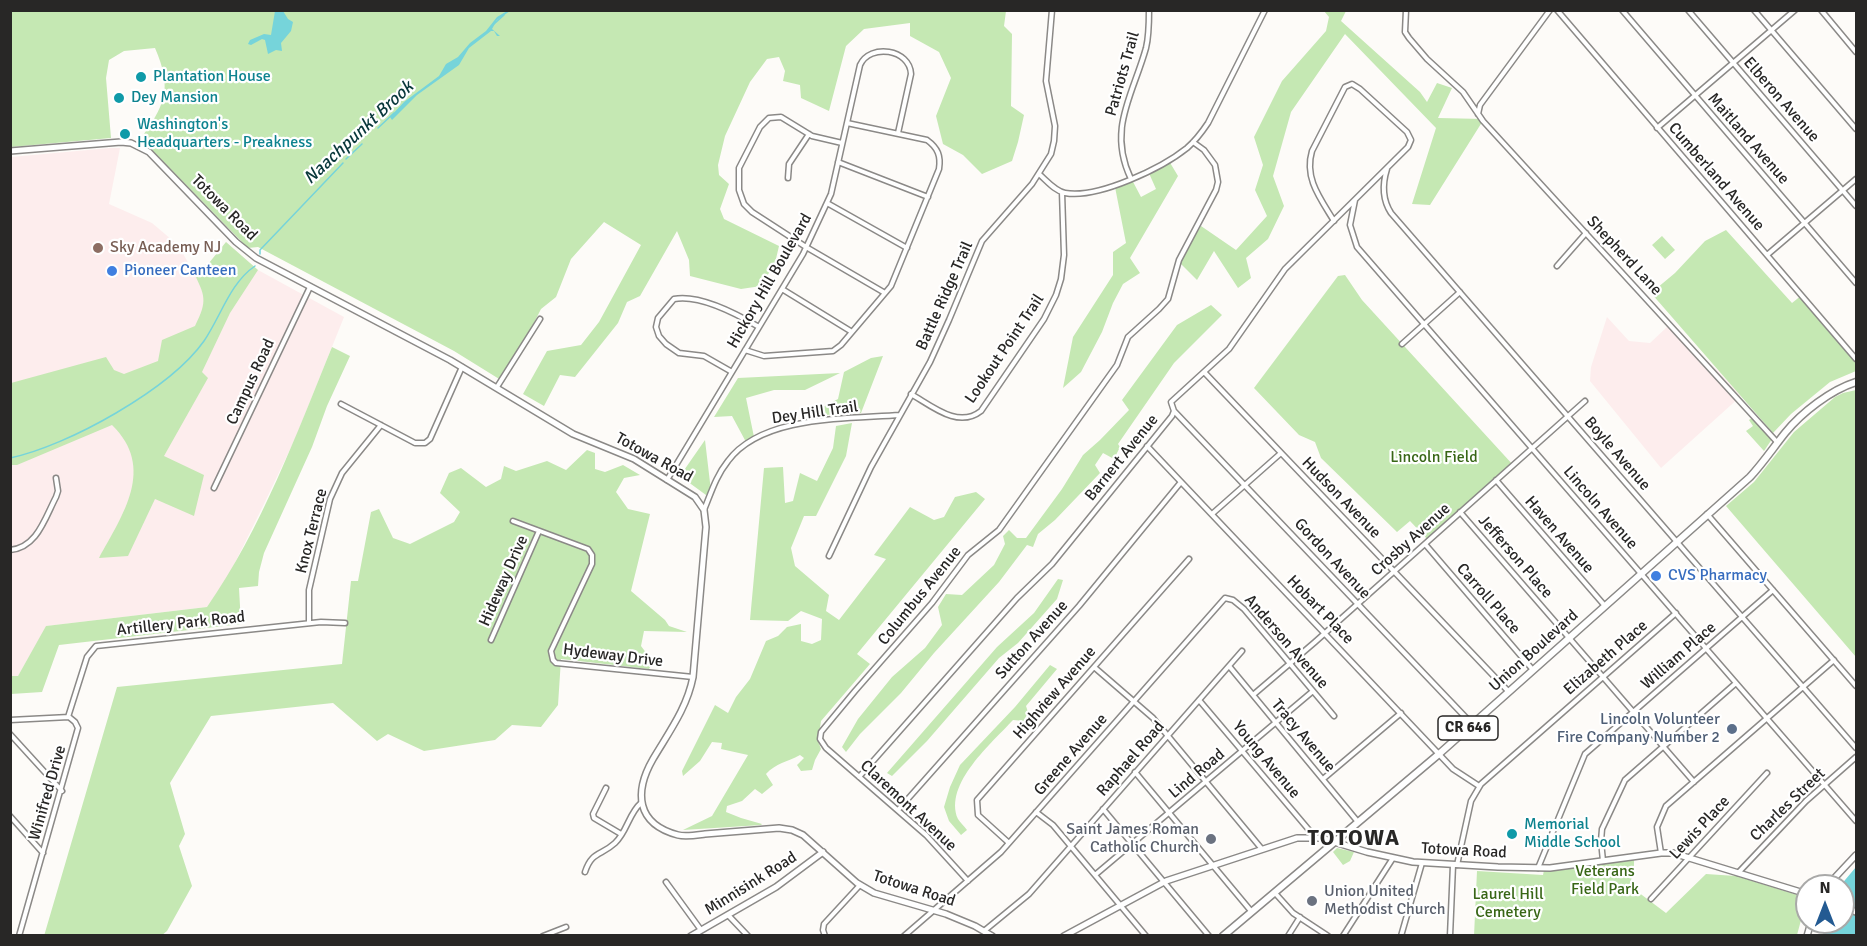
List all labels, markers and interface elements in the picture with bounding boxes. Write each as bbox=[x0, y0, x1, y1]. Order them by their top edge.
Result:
street label: Patriots Trail bbox=[1102, 29, 1144, 119]
street label: Elberon Avenue bbox=[1739, 54, 1823, 146]
place label: Plantation House bbox=[153, 67, 271, 87]
marker: Plantation House bbox=[134, 70, 148, 84]
water label: Naachpunkt Brook bbox=[300, 77, 418, 189]
place label: Dey Mansion bbox=[131, 88, 218, 108]
street label: Maitland Avenue bbox=[1703, 89, 1793, 189]
marker: Dey Mansion bbox=[112, 91, 126, 105]
place label: Washington's Headquarters - Preakness bbox=[137, 115, 312, 153]
street label: Cumberland Avenue bbox=[1664, 119, 1768, 235]
marker: Washington's Headquarters - Preakness bbox=[118, 127, 132, 141]
street label: Totowa Road bbox=[187, 171, 261, 245]
street label: Hickory Hill Boulevard bbox=[724, 210, 816, 352]
street label: Shepherd Lane bbox=[1582, 212, 1666, 300]
place label: Sky Academy NJ bbox=[110, 238, 221, 258]
street label: Battle Ridge Trail bbox=[912, 239, 978, 353]
marker: Sky Academy NJ bbox=[91, 241, 105, 255]
place label: Pioneer Canteen bbox=[124, 261, 236, 281]
marker: Pioneer Canteen bbox=[105, 264, 119, 278]
street label: Lookout Point Trail bbox=[961, 291, 1049, 407]
street label: Campus Road bbox=[223, 336, 279, 428]
street label: Dey Hill Trail bbox=[771, 397, 859, 429]
street label: Barnert Avenue bbox=[1081, 411, 1163, 505]
street label: Boyle Avenue bbox=[1580, 413, 1654, 495]
street label: Totowa Road bbox=[612, 429, 696, 487]
park label: Lincoln Field bbox=[1390, 448, 1478, 468]
street label: Hudson Avenue bbox=[1297, 453, 1385, 543]
street label: Lincoln Avenue bbox=[1559, 463, 1641, 553]
street label: Knox Terrace bbox=[292, 487, 332, 575]
street label: Haven Avenue bbox=[1520, 492, 1598, 578]
street label: Crosby Avenue bbox=[1367, 499, 1455, 581]
street label: Jefferson Place bbox=[1474, 511, 1556, 603]
street label: Gordon Avenue bbox=[1290, 515, 1374, 603]
street label: Hideway Drive bbox=[475, 533, 533, 629]
street label: Columbus Avenue bbox=[874, 543, 966, 649]
street label: Carroll Place bbox=[1452, 560, 1524, 638]
place label: CVS Pharmacy bbox=[1668, 566, 1767, 586]
marker: CVS Pharmacy bbox=[1649, 569, 1663, 583]
street label: Hobart Place bbox=[1282, 572, 1358, 648]
street label: Anderson Avenue bbox=[1240, 591, 1332, 693]
street label: Sutton Avenue bbox=[992, 597, 1072, 683]
street label: Union Boulevard bbox=[1486, 606, 1582, 696]
street label: Artillery Park Road bbox=[116, 608, 246, 640]
street label: Elizabeth Place bbox=[1560, 616, 1652, 700]
street label: William Place bbox=[1638, 618, 1720, 694]
street label: Hydeway Drive bbox=[562, 640, 664, 672]
street label: Highview Avenue bbox=[1010, 643, 1100, 743]
street label: Tracy Avenue bbox=[1267, 696, 1339, 776]
street label: Greene Avenue bbox=[1030, 710, 1112, 800]
place label: Lincoln Volunteer Fire Company Number 2 bbox=[1557, 710, 1720, 748]
road number: CR 646 bbox=[1438, 716, 1498, 740]
street label: Raphael Road bbox=[1093, 717, 1169, 801]
street label: Young Avenue bbox=[1228, 717, 1304, 803]
marker: Lincoln Volunteer Fire Company Number 2 bbox=[1725, 722, 1739, 736]
street label: Winifred Drive bbox=[25, 743, 71, 843]
street label: Lind Road bbox=[1165, 745, 1229, 803]
street label: Claremont Avenue bbox=[856, 756, 960, 856]
street label: Charles Street bbox=[1746, 764, 1830, 846]
street label: Lewis Place bbox=[1666, 792, 1734, 864]
place label: Memorial Middle School bbox=[1524, 815, 1621, 853]
place label: Saint James Roman Catholic Church bbox=[1066, 820, 1199, 858]
district label: TOTOWA bbox=[1307, 826, 1401, 852]
marker: Memorial Middle School bbox=[1505, 827, 1519, 841]
marker: Saint James Roman Catholic Church bbox=[1204, 832, 1218, 846]
street label: Totowa Road bbox=[1421, 839, 1507, 863]
street label: Minnisink Road bbox=[701, 848, 801, 920]
park label: Veterans Field Park bbox=[1571, 862, 1639, 900]
street label: Totowa Road bbox=[870, 867, 958, 911]
north arrow bbox=[1795, 874, 1855, 934]
text: N bbox=[1819, 878, 1831, 898]
place label: Union United Methodist Church bbox=[1324, 882, 1445, 920]
park label: Laurel Hill Cemetery bbox=[1472, 885, 1544, 923]
marker: Union United Methodist Church bbox=[1305, 894, 1319, 908]

